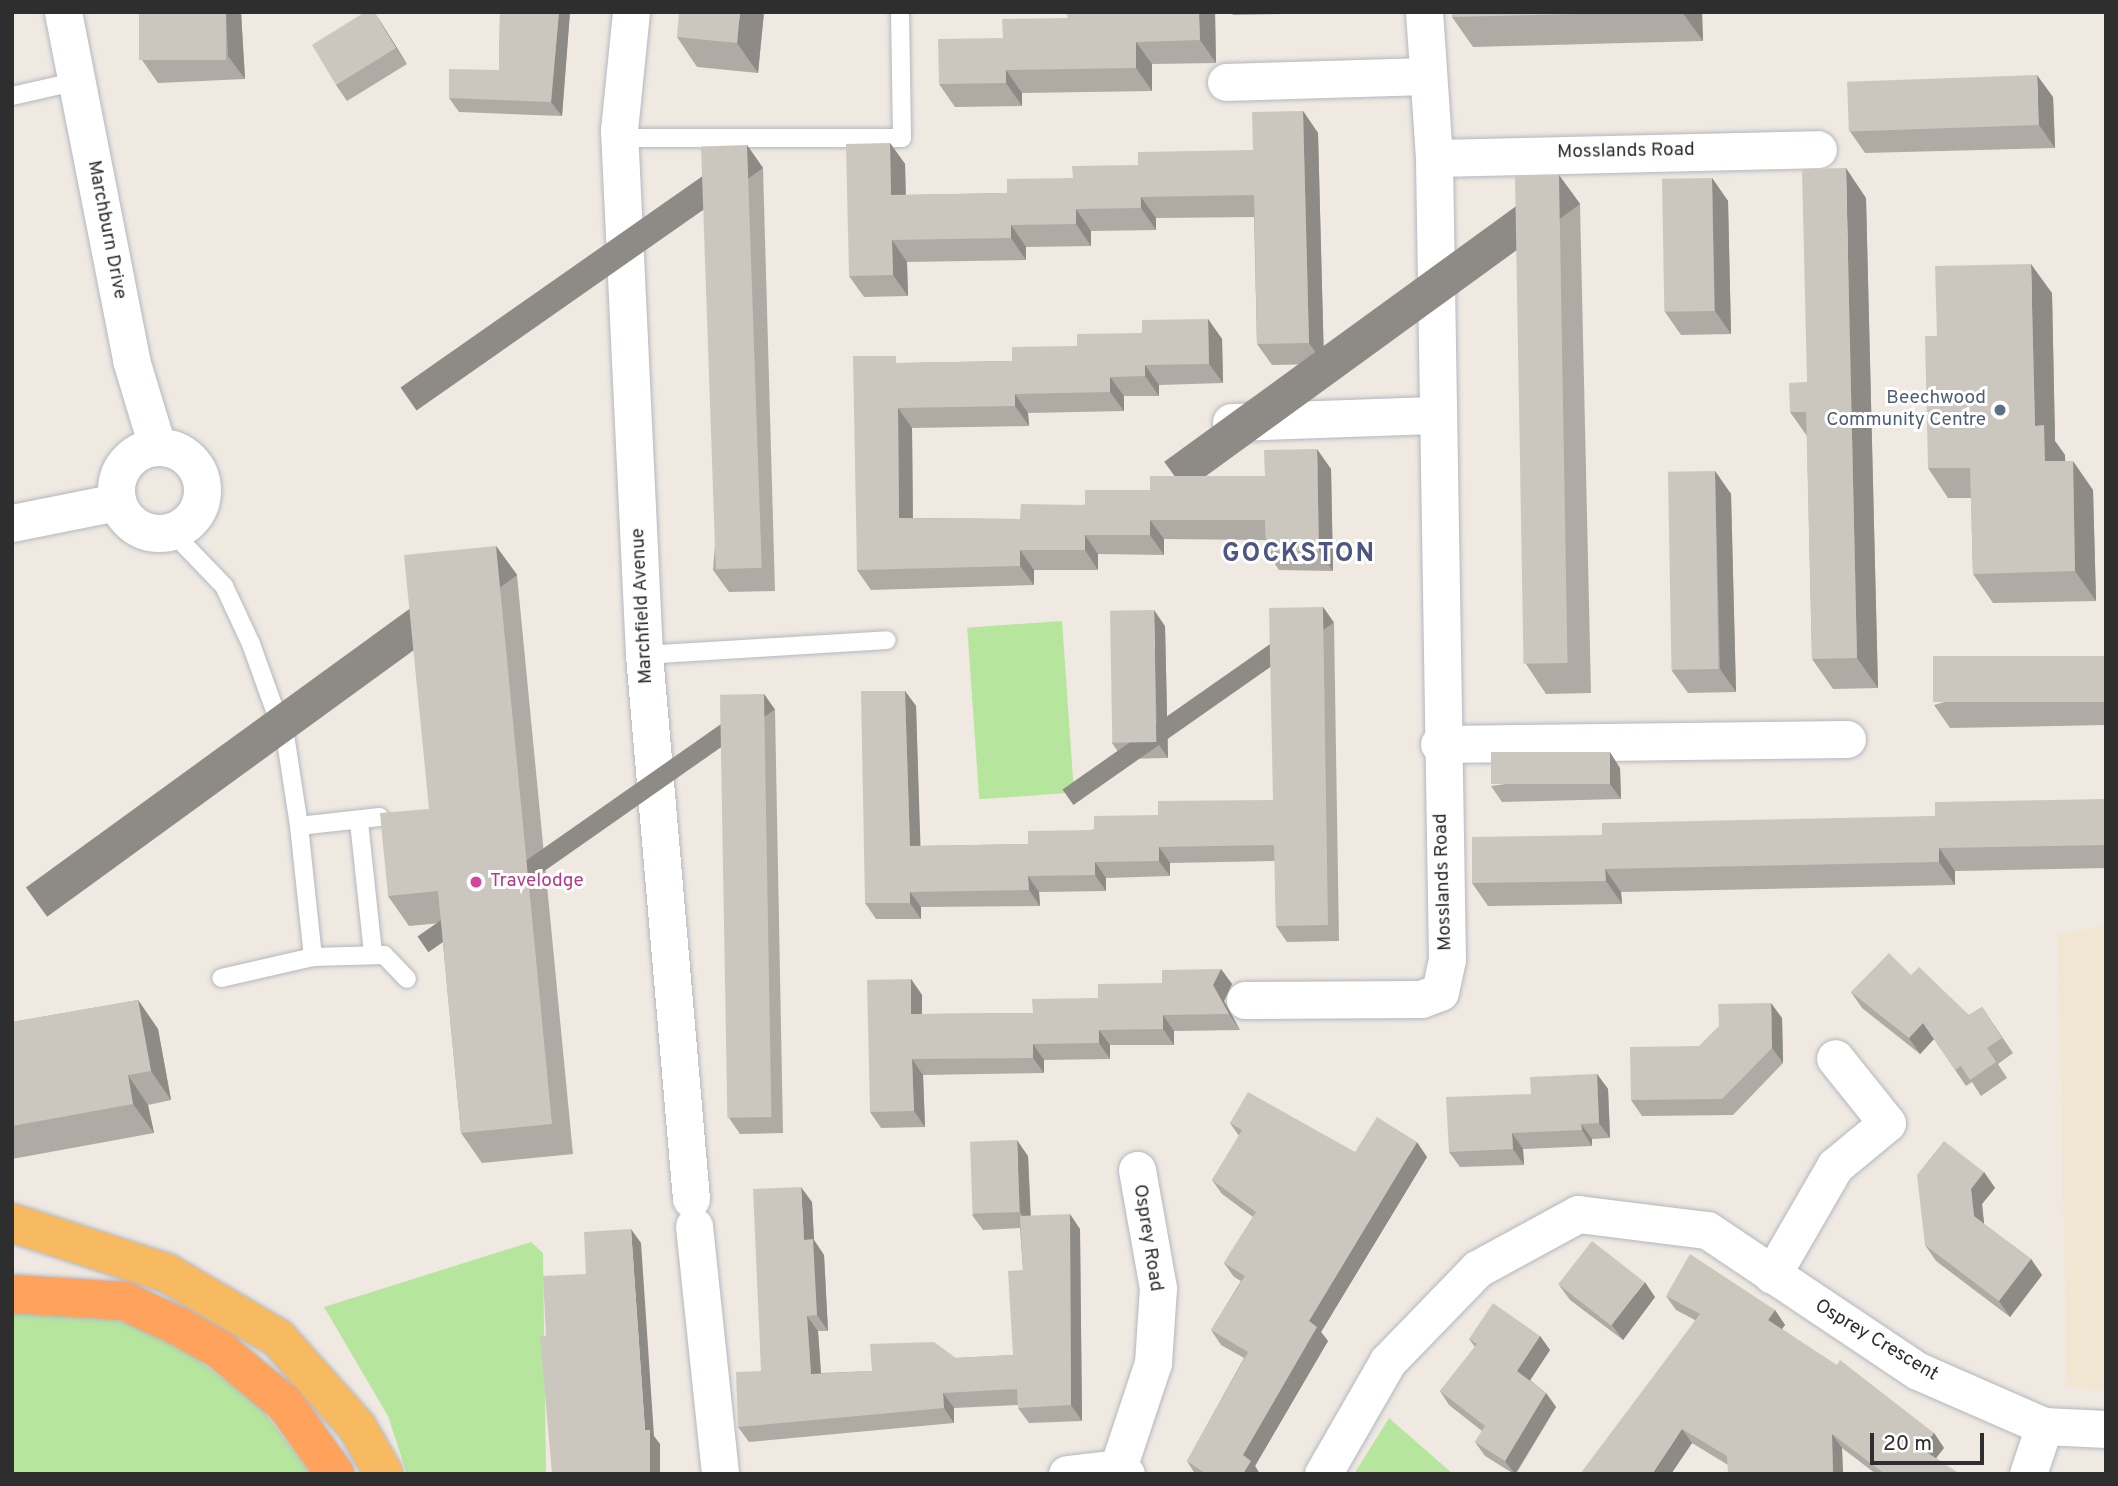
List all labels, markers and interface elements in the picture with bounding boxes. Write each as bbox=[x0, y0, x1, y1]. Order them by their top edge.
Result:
street label: Mosslands Road bbox=[1557, 139, 1695, 165]
street label: Marchburn Drive bbox=[81, 159, 131, 301]
place label: Beechwood Community Centre bbox=[1826, 388, 1986, 432]
marker: Beechwood Community Centre bbox=[1992, 402, 2008, 418]
street label: Marchfield Avenue bbox=[628, 527, 658, 685]
district label: GOCKSTON bbox=[1223, 539, 1375, 571]
street label: Mosslands Road bbox=[1430, 813, 1458, 951]
place label: Travelodge bbox=[490, 871, 584, 893]
marker: Travelodge bbox=[468, 874, 484, 890]
street label: Osprey Road bbox=[1127, 1183, 1167, 1293]
street label: Osprey Crescent bbox=[1810, 1295, 1942, 1387]
scale bar bbox=[1873, 1420, 1987, 1464]
text: 20 m bbox=[1883, 1431, 1932, 1458]

